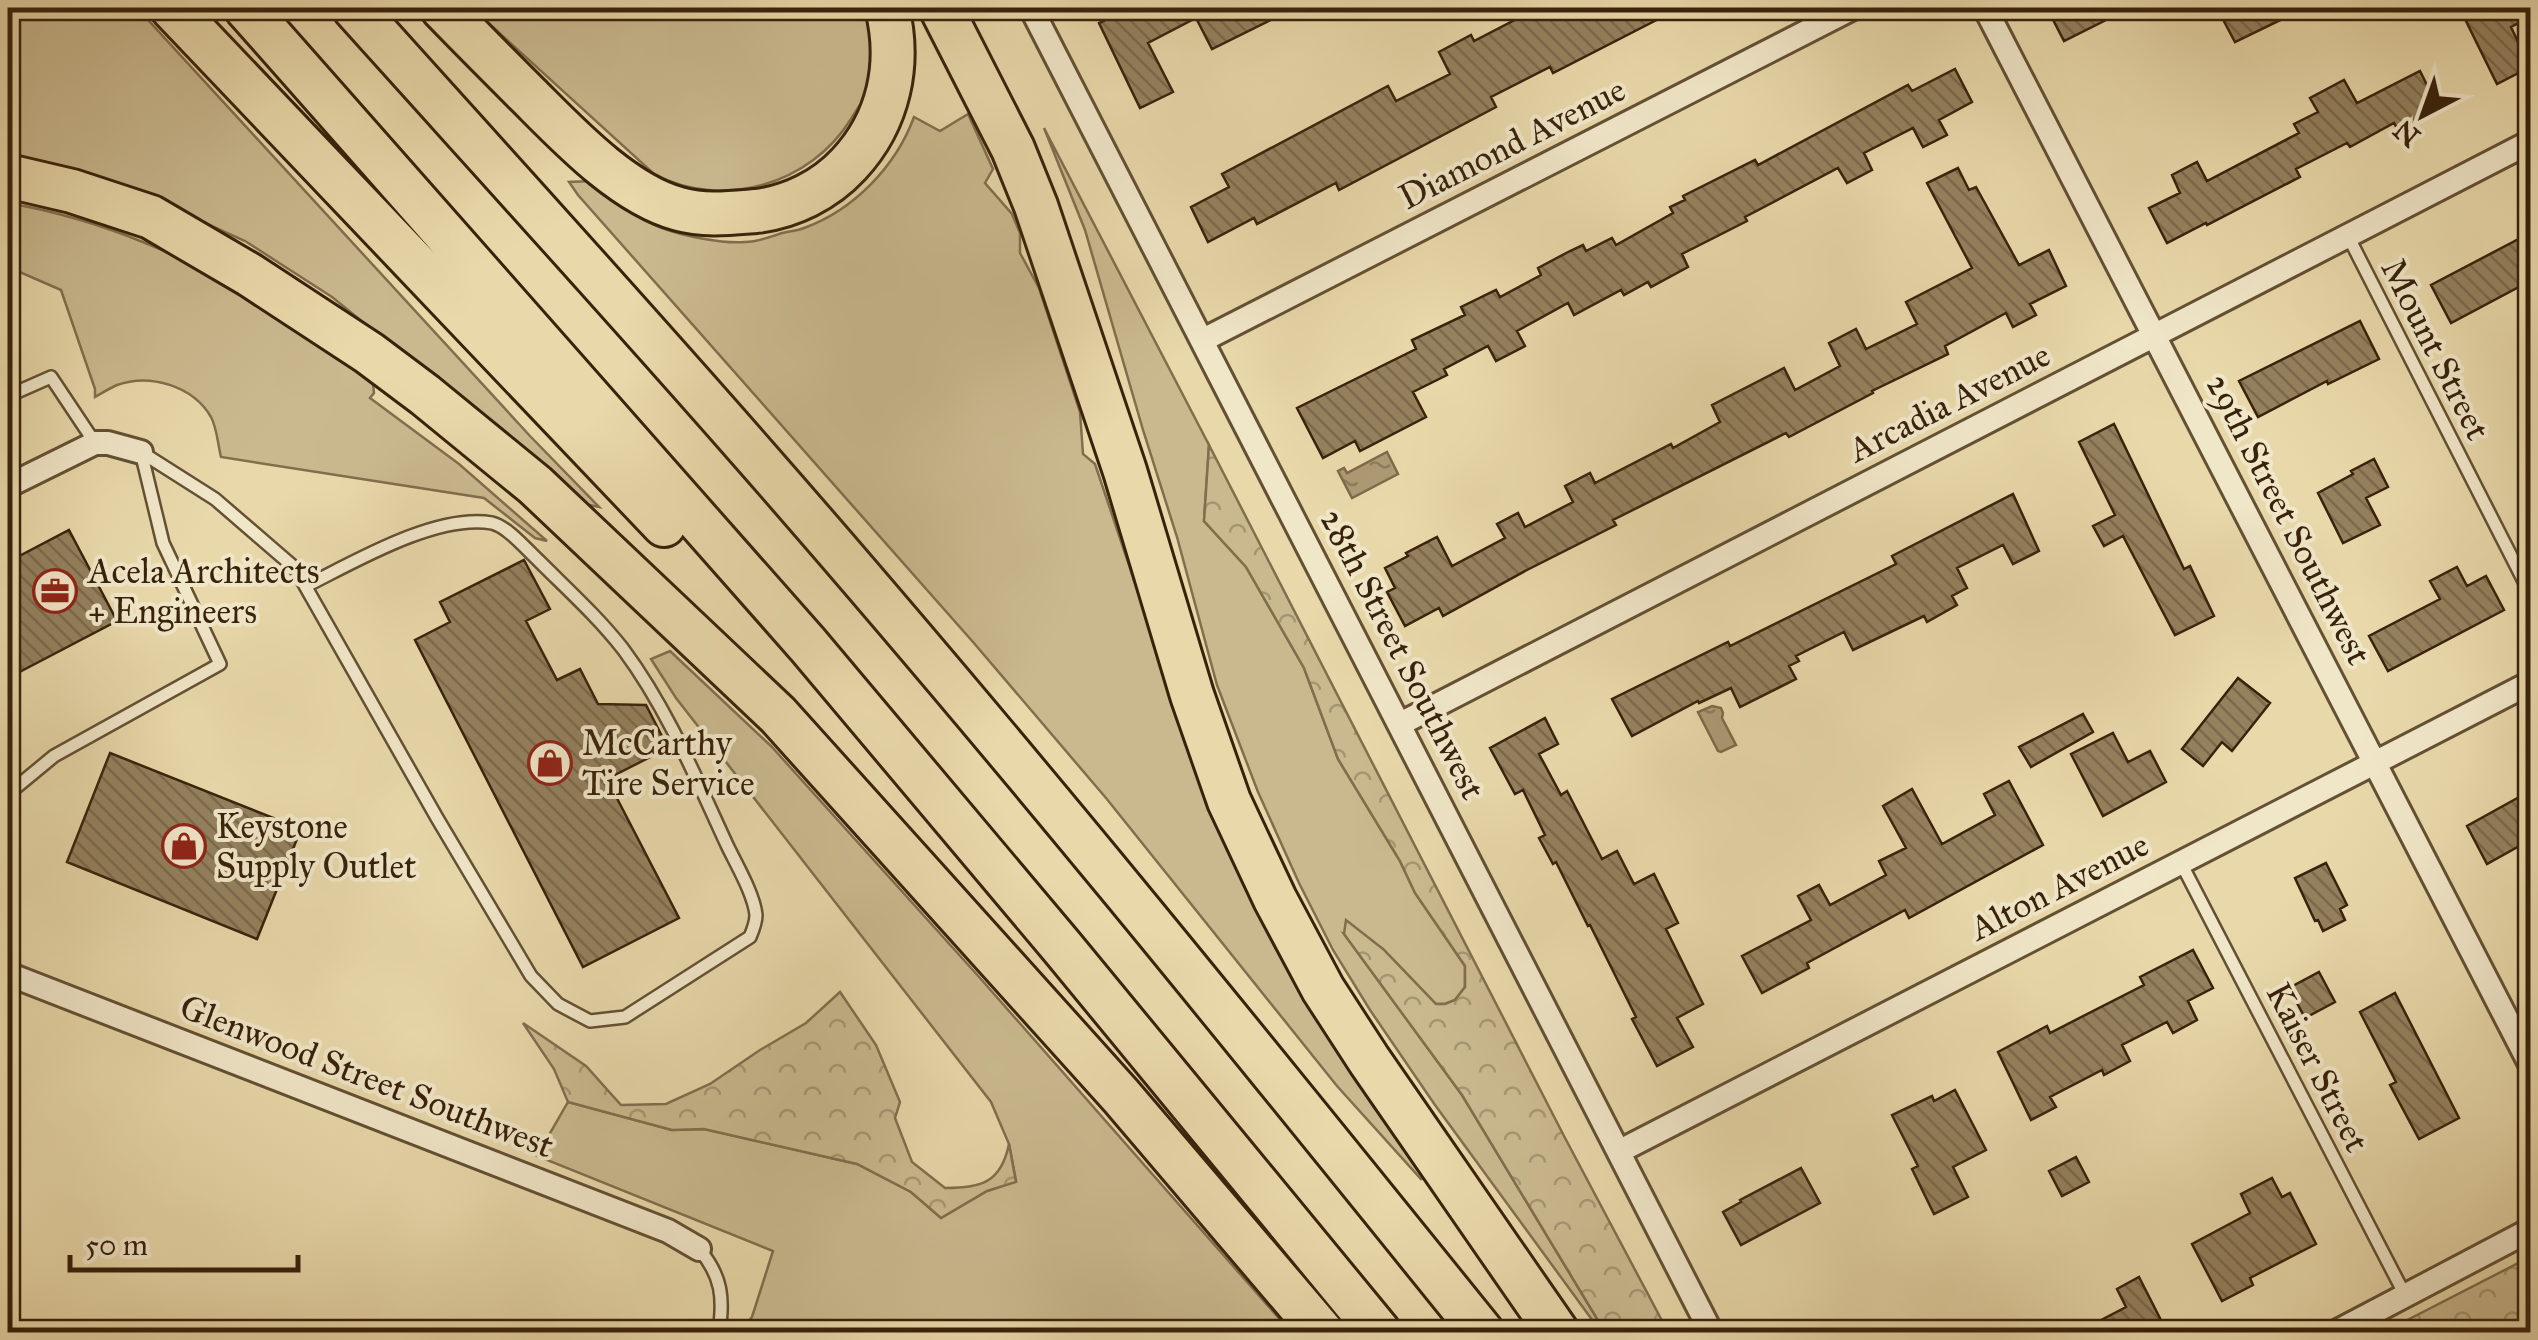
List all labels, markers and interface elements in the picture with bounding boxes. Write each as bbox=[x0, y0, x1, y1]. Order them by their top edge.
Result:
north arrow bbox=[2373, 65, 2473, 165]
street label: Diamond Avenue bbox=[1392, 68, 1633, 219]
text: N bbox=[2386, 112, 2427, 154]
street label: Mount Street bbox=[2371, 251, 2500, 447]
street label: Arcadia Avenue bbox=[1839, 333, 2057, 473]
street label: 29th Street Southwest bbox=[2197, 367, 2380, 672]
street label: 28th Street Southwest bbox=[1311, 502, 1494, 807]
place label: Acela Architects + Engineers bbox=[86, 550, 320, 633]
office icon: Acela Architects + Engineers bbox=[32, 568, 78, 614]
place label: McCarthy Tire Service bbox=[582, 722, 755, 805]
shop icon: McCarthy Tire Service bbox=[527, 740, 573, 786]
place label: Keystone Supply Outlet bbox=[216, 805, 416, 888]
shop icon: Keystone Supply Outlet bbox=[161, 823, 207, 869]
street label: Alton Avenue bbox=[1961, 823, 2156, 951]
street label: Kaiser Street bbox=[2257, 975, 2379, 1159]
street label: Glenwood Street Southwest bbox=[174, 985, 560, 1168]
scale bar bbox=[70, 1210, 298, 1272]
text: 50 m bbox=[85, 1227, 148, 1263]

